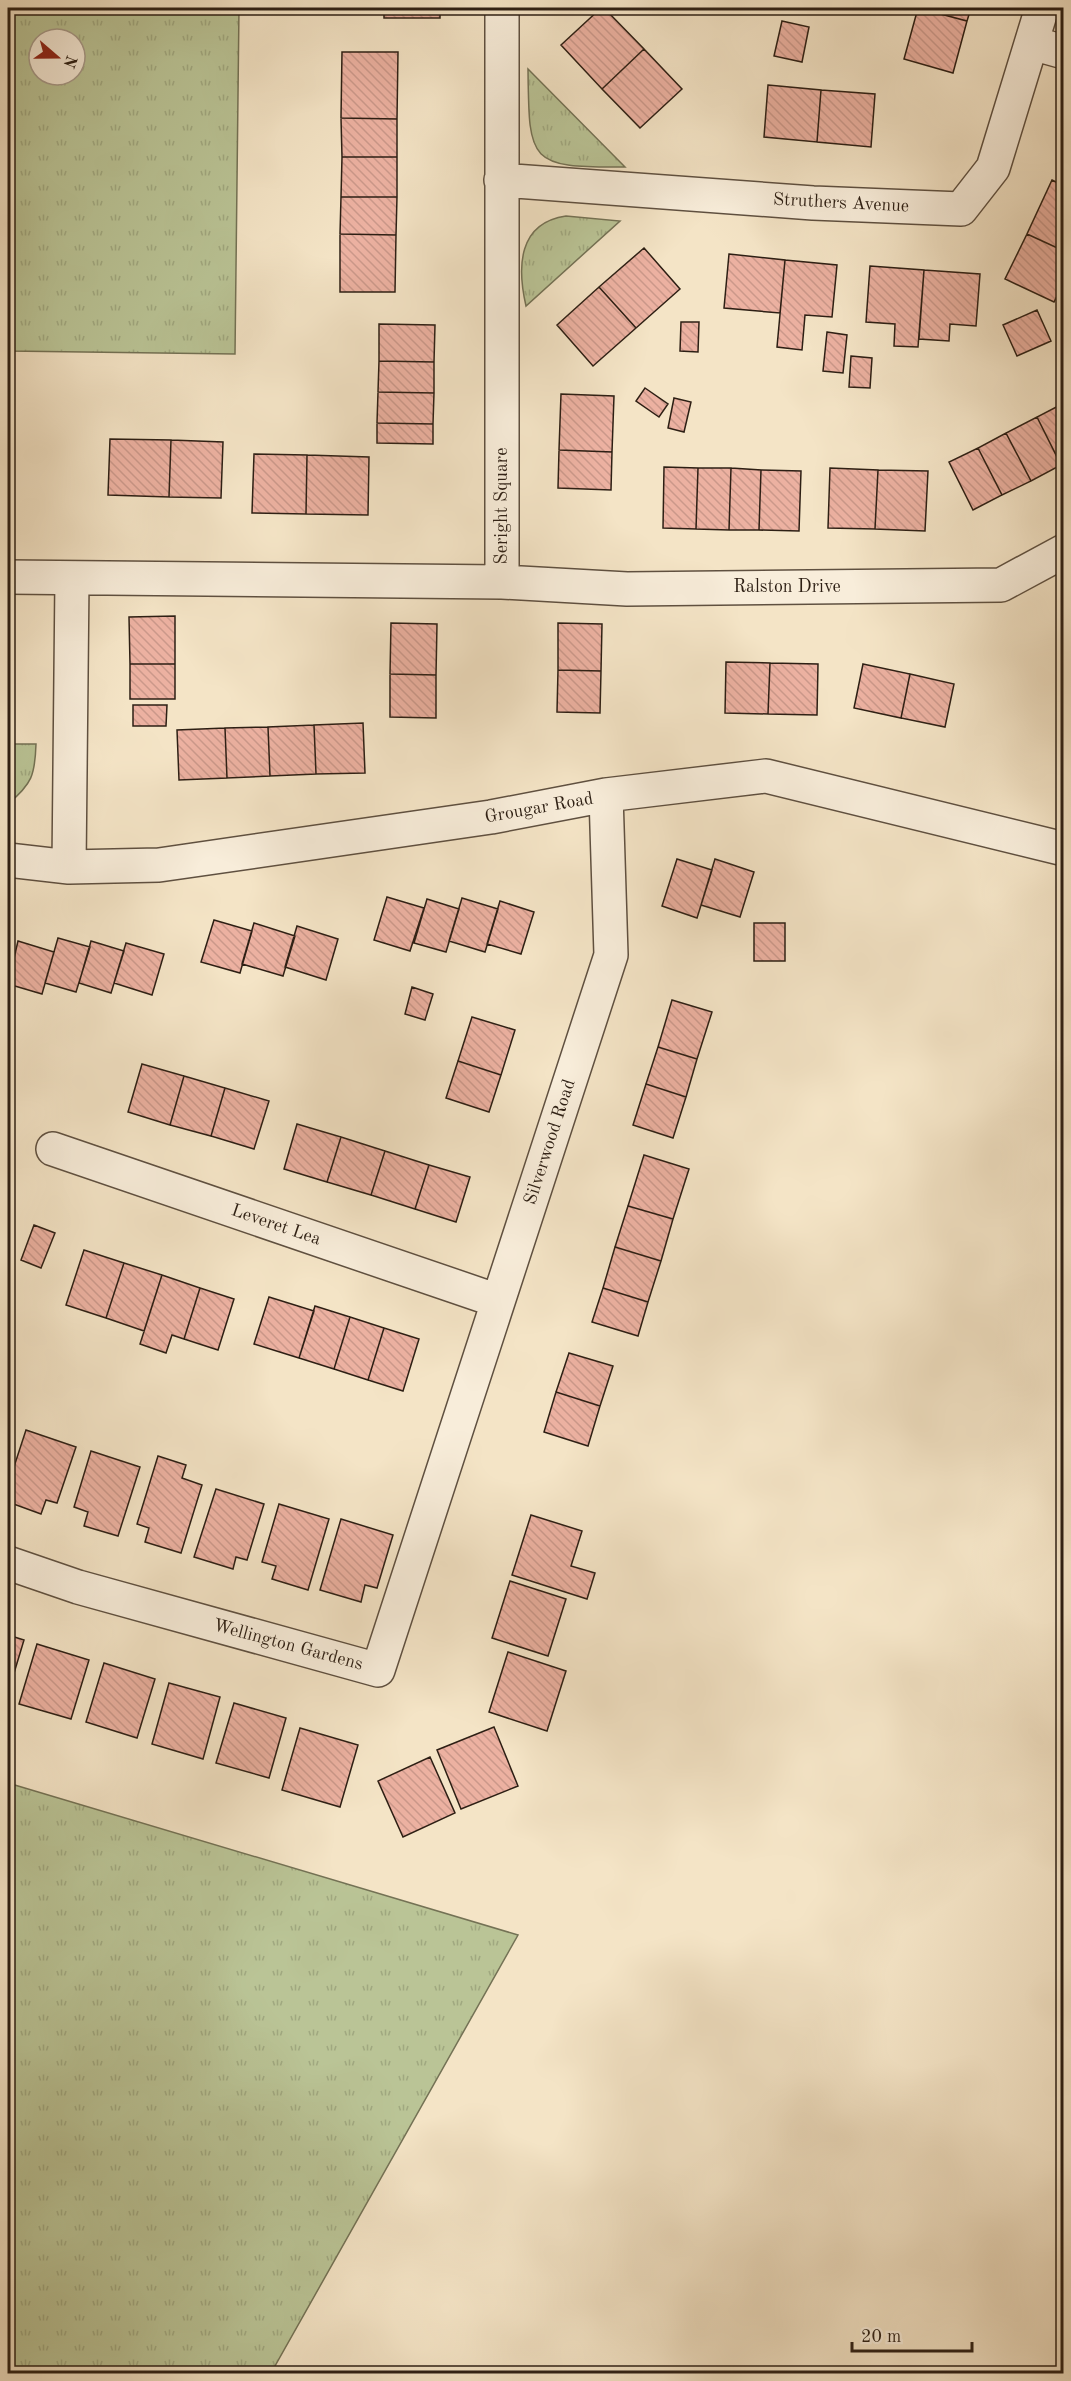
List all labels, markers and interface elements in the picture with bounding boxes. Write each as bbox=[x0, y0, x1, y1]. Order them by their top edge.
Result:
north arrow bbox=[27, 27, 87, 87]
text: N bbox=[59, 53, 79, 71]
street label: Struthers Avenue bbox=[773, 190, 909, 216]
street label: Seright Square bbox=[493, 448, 511, 564]
street label: Ralston Drive bbox=[733, 578, 841, 596]
street label: Grougar Road bbox=[483, 790, 595, 826]
street label: Silverwood Road bbox=[521, 1077, 579, 1207]
street label: Leveret Lea bbox=[229, 1201, 323, 1249]
street label: Wellington Gardens bbox=[211, 1616, 365, 1674]
scale bar bbox=[852, 2315, 972, 2353]
text: 20 m bbox=[861, 2328, 901, 2346]

